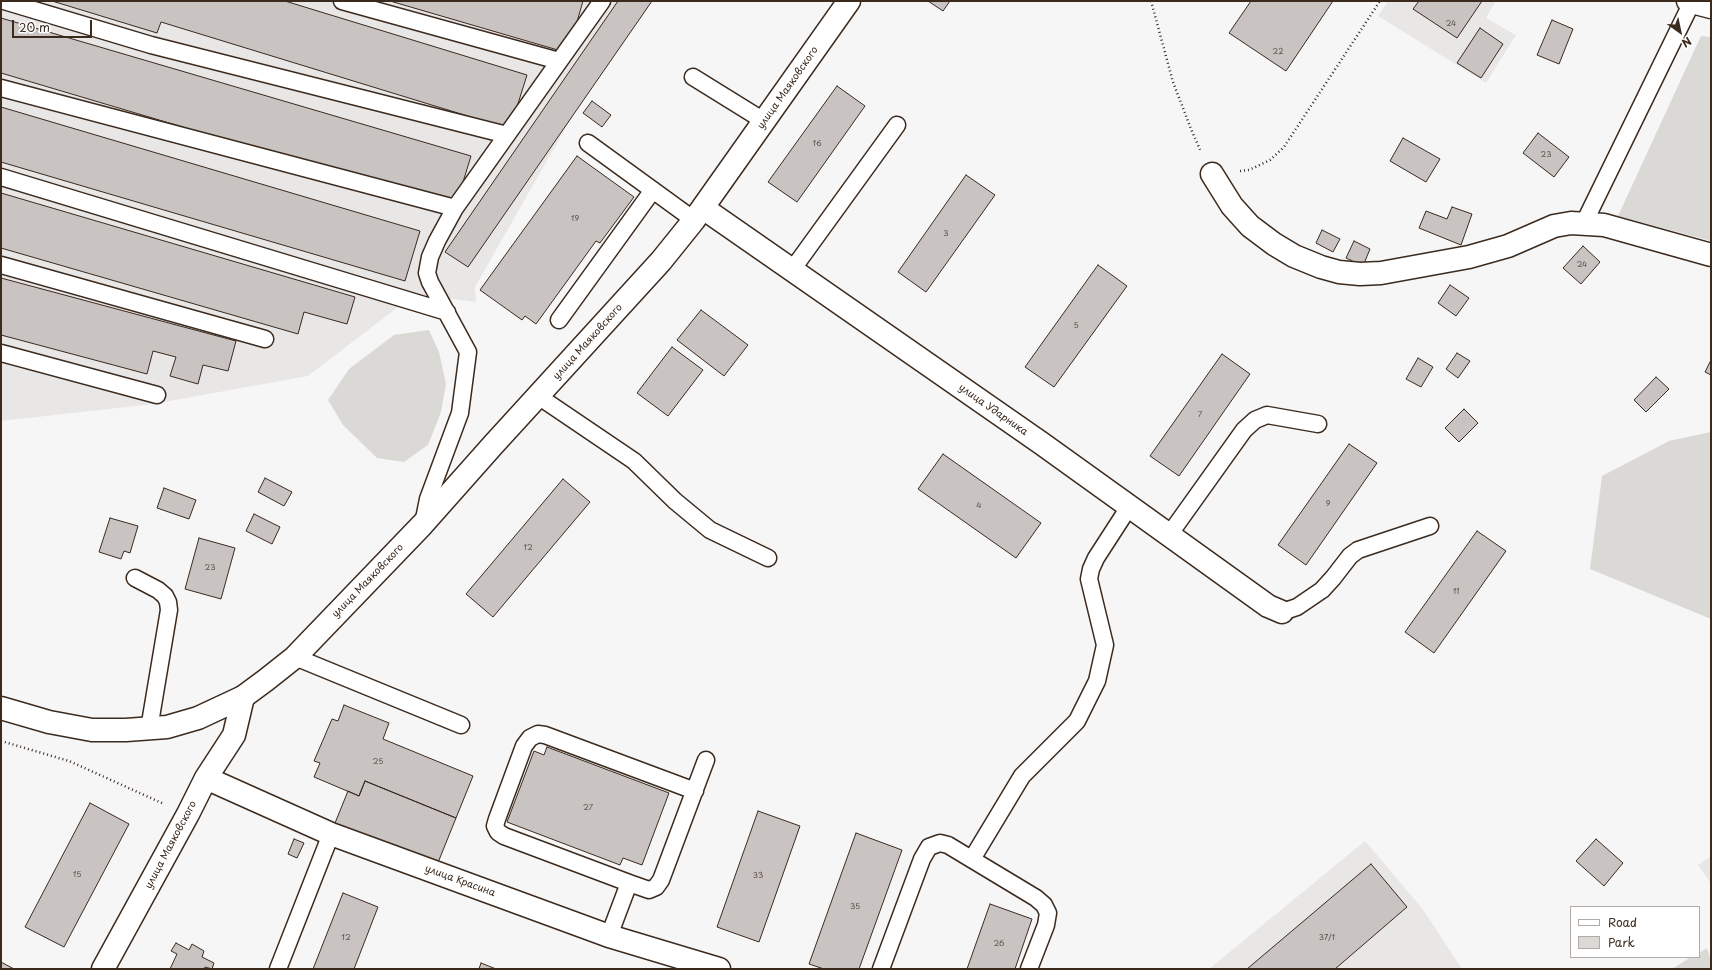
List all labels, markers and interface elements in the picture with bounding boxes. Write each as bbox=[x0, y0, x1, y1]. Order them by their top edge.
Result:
scale bar bbox=[14, 12, 94, 38]
north arrow bbox=[1660, 12, 1700, 52]
text: 20 m bbox=[19, 18, 50, 36]
house number: 24 bbox=[1446, 19, 1456, 29]
text: N bbox=[1679, 33, 1695, 52]
street label: улица Маяковского bbox=[755, 44, 821, 132]
house number: 22 bbox=[1273, 47, 1283, 57]
house number: 16 bbox=[812, 139, 822, 149]
house number: 23 bbox=[1541, 150, 1551, 160]
house number: 19 bbox=[571, 214, 579, 224]
house number: 3 bbox=[943, 229, 949, 239]
house number: 24 bbox=[1577, 260, 1587, 270]
street label: улица Маяковского bbox=[551, 302, 625, 382]
house number: 5 bbox=[1073, 321, 1079, 331]
street label: улица Ударника bbox=[956, 382, 1030, 438]
house number: 7 bbox=[1198, 410, 1202, 420]
house number: 9 bbox=[1326, 499, 1330, 509]
house number: 4 bbox=[976, 501, 982, 511]
street label: улица Маяковского bbox=[330, 542, 406, 620]
house number: 12 bbox=[523, 543, 533, 553]
house number: 23 bbox=[205, 563, 215, 573]
house number: 11 bbox=[1453, 587, 1459, 597]
house number: 25 bbox=[373, 757, 383, 767]
street label: улица Маяковского bbox=[143, 799, 199, 891]
house number: 27 bbox=[583, 803, 593, 813]
street label: улица Красина bbox=[423, 863, 497, 899]
house number: 15 bbox=[73, 870, 81, 880]
house number: 33 bbox=[753, 871, 763, 881]
house number: 35 bbox=[850, 902, 860, 912]
legend bbox=[1570, 906, 1700, 958]
text: Road bbox=[1608, 913, 1637, 931]
house number: 12 bbox=[341, 933, 351, 943]
house number: 37/1 bbox=[1319, 933, 1335, 943]
text: Park bbox=[1608, 933, 1635, 951]
house number: 26 bbox=[994, 939, 1004, 949]

